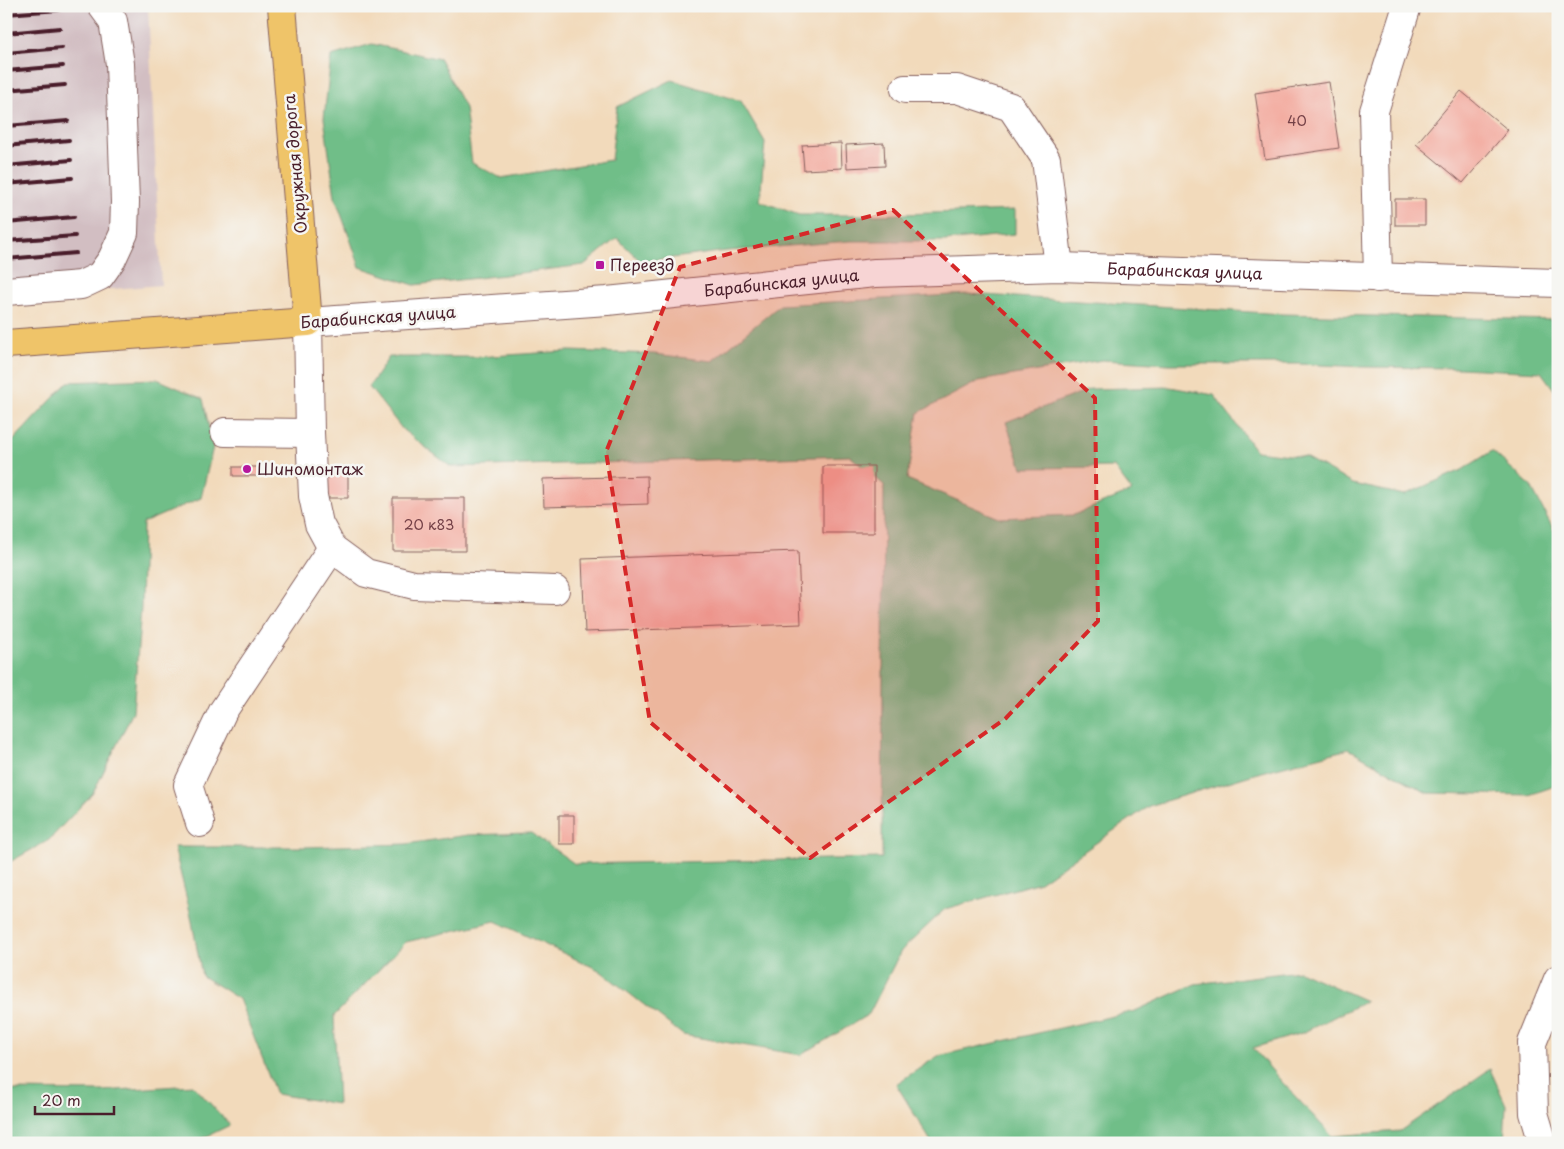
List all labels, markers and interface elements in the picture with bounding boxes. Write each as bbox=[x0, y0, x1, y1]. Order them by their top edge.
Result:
street label: Окружная дорога bbox=[276, 93, 312, 235]
house number: 40 bbox=[1287, 110, 1307, 131]
place label: Переезд bbox=[610, 252, 674, 276]
street label: Барабинская улица bbox=[1107, 256, 1263, 285]
marker: Переезд bbox=[594, 259, 606, 271]
street label: Барабинская улица bbox=[703, 262, 860, 302]
street label: Барабинская улица bbox=[300, 299, 456, 333]
place label: Шиномонтаж bbox=[257, 456, 363, 480]
marker: Шиномонтаж bbox=[241, 463, 253, 475]
house number: 20 к83 bbox=[404, 514, 454, 535]
scale bar bbox=[35, 1084, 114, 1116]
text: 20 m bbox=[42, 1088, 81, 1111]

